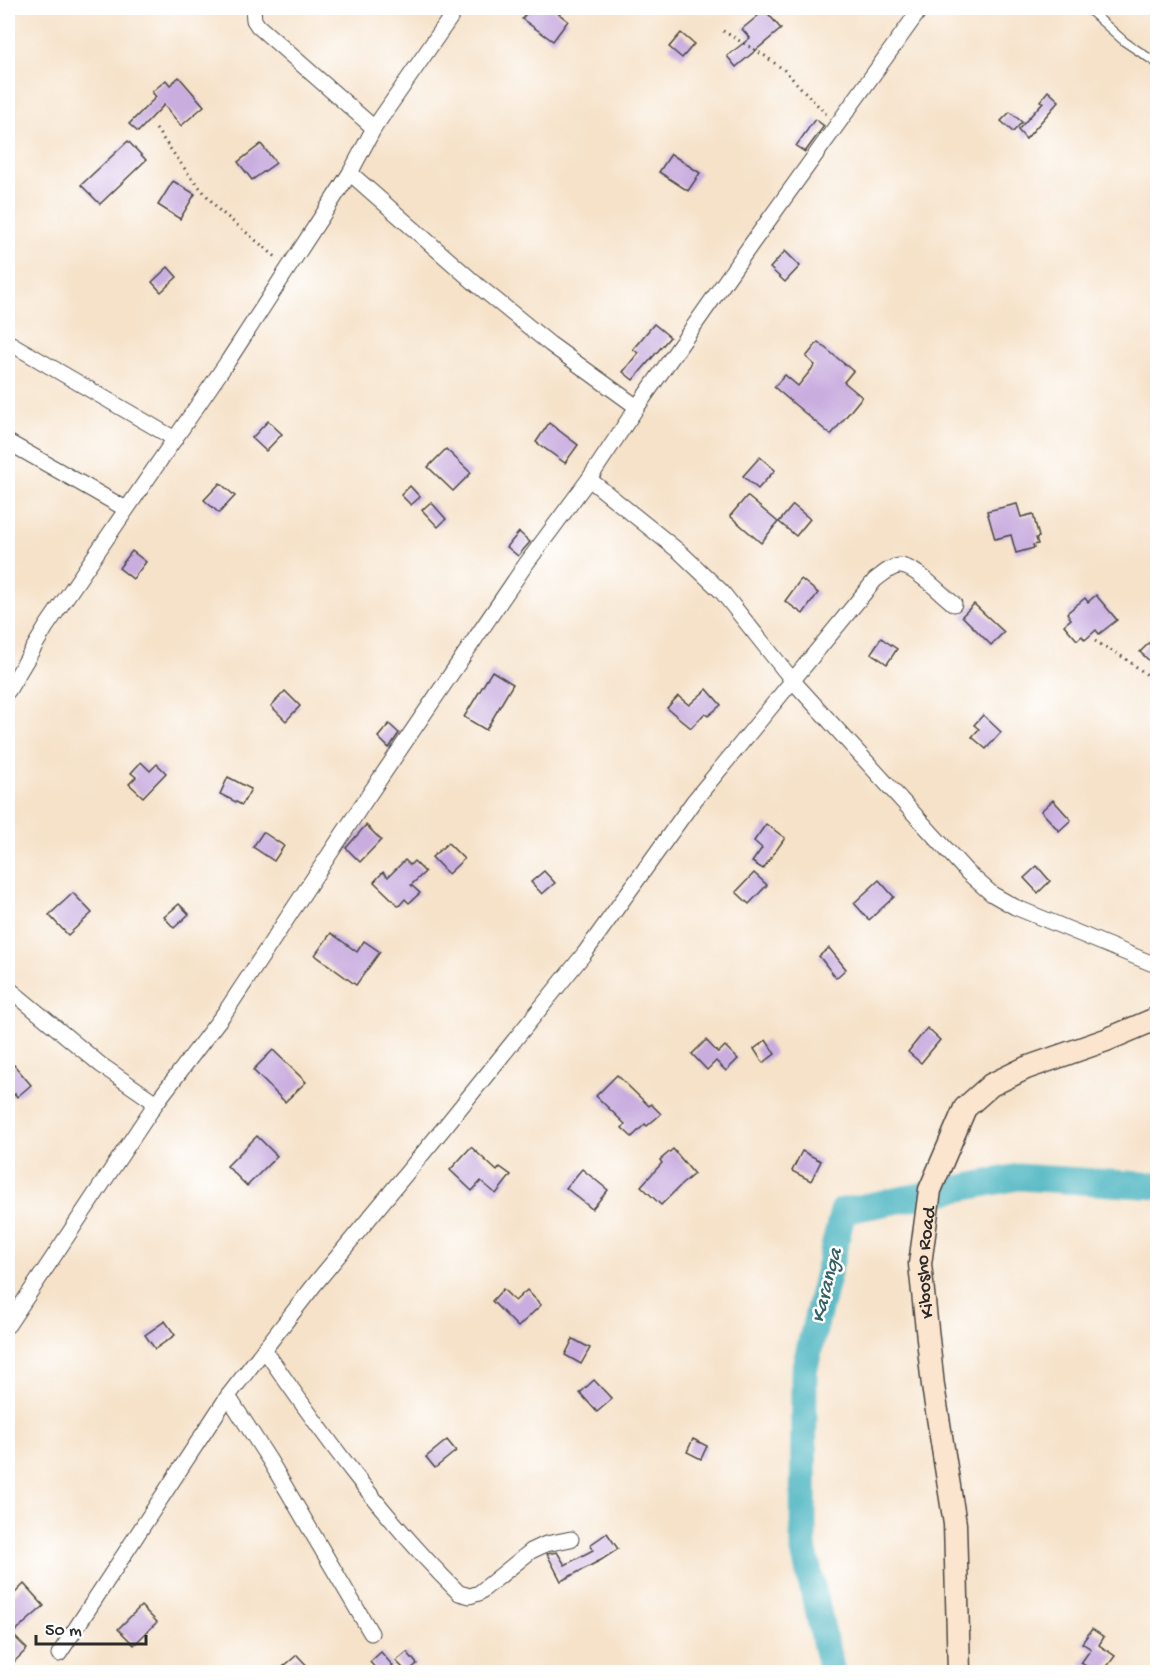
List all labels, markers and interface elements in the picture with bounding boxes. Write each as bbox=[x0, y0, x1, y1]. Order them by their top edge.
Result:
street label: Kibosho Road bbox=[912, 1203, 943, 1320]
water label: Karanga bbox=[807, 1245, 850, 1326]
scale bar bbox=[36, 1608, 146, 1646]
text: 50 m bbox=[45, 1621, 82, 1642]

